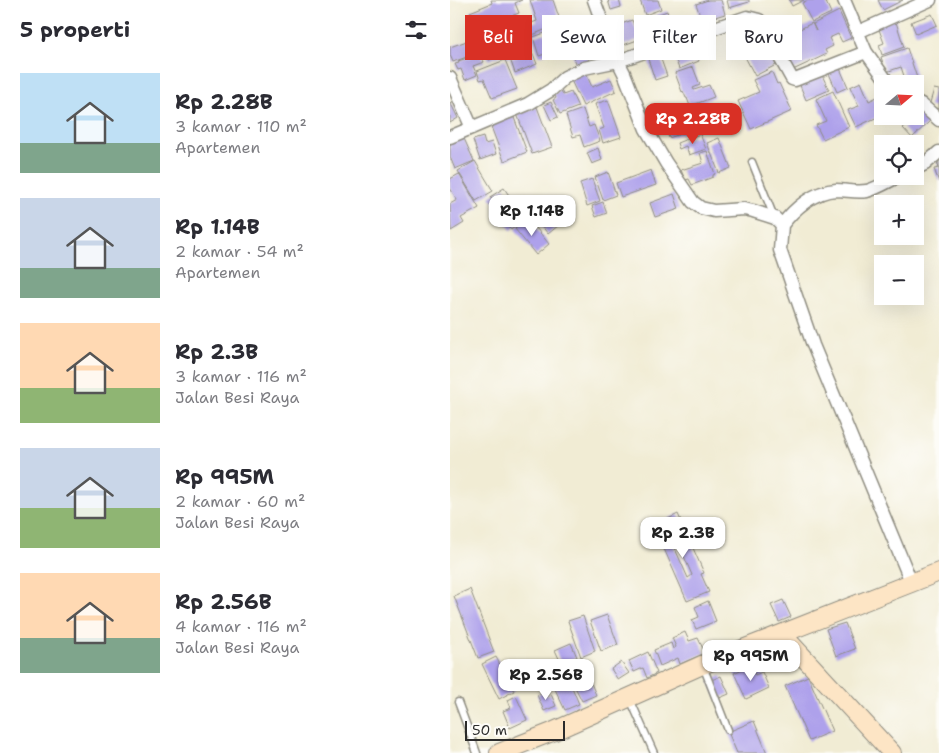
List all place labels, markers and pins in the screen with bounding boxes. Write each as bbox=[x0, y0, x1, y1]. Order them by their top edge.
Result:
pin: Rp 2.28B bbox=[641, 102, 745, 145]
pin: Rp 1.14B bbox=[480, 194, 584, 237]
pin: Rp 2.3B bbox=[637, 516, 729, 559]
pin: Rp 995M bbox=[705, 640, 797, 682]
pin: Rp 2.56B bbox=[494, 658, 598, 701]

